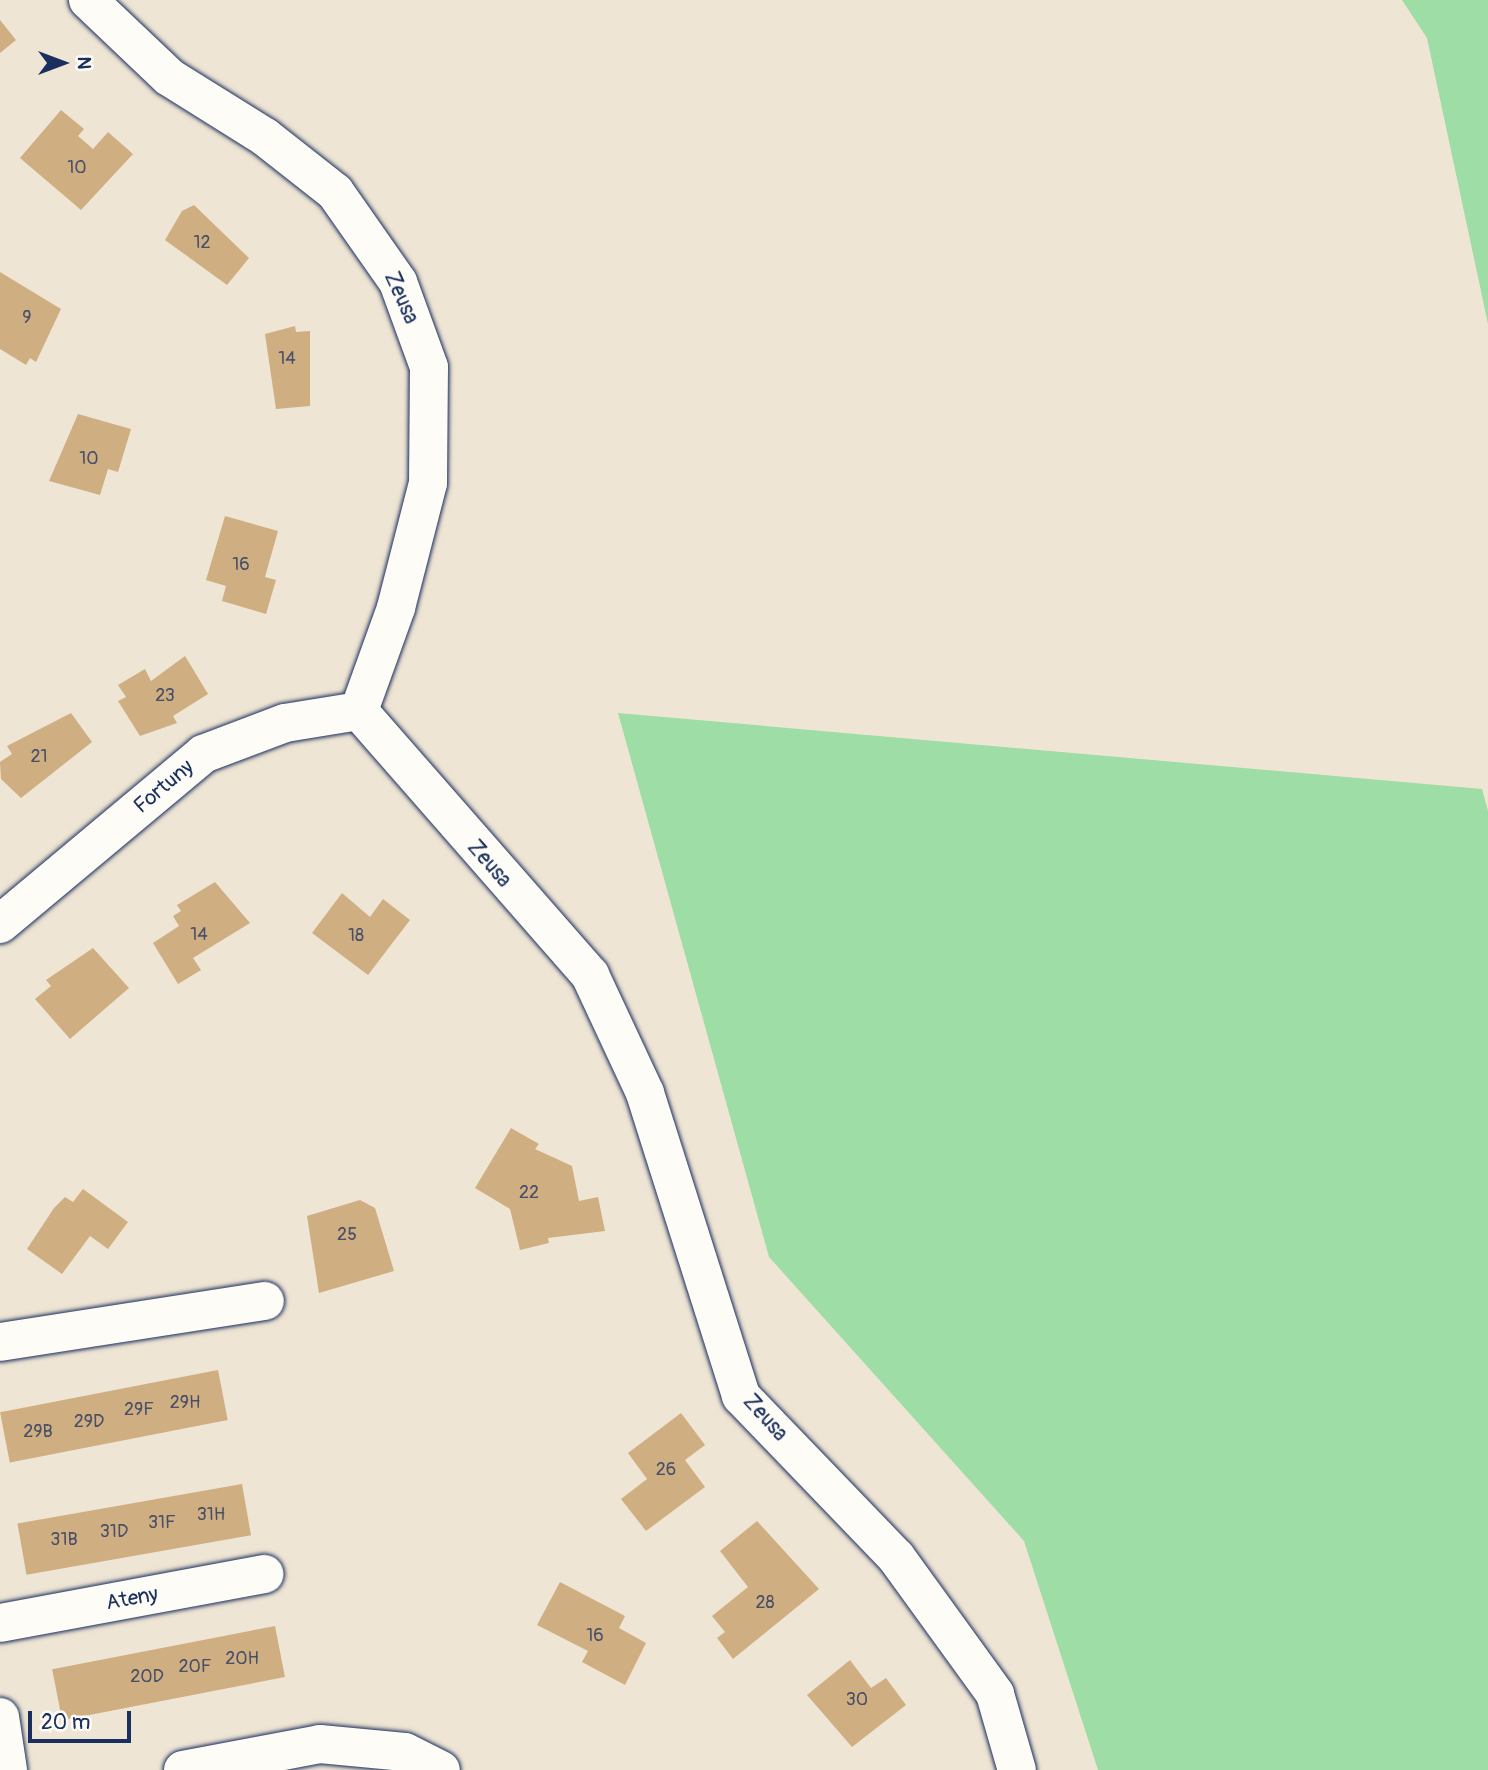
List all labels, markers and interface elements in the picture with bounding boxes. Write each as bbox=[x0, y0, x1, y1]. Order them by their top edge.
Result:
north arrow bbox=[28, 28, 98, 98]
text: N bbox=[72, 57, 96, 69]
house number: 10 bbox=[67, 157, 87, 179]
house number: 12 bbox=[193, 232, 211, 254]
street label: Zeusa bbox=[378, 268, 424, 328]
house number: 9 bbox=[22, 307, 32, 329]
house number: 14 bbox=[278, 348, 296, 370]
house number: 10 bbox=[79, 448, 99, 470]
house number: 16 bbox=[232, 554, 250, 576]
house number: 23 bbox=[155, 685, 175, 707]
house number: 21 bbox=[30, 746, 48, 768]
street label: Fortuny bbox=[129, 755, 199, 819]
street label: Zeusa bbox=[462, 835, 516, 893]
house number: 14 bbox=[190, 924, 208, 946]
house number: 18 bbox=[348, 925, 364, 947]
house number: 22 bbox=[519, 1182, 539, 1204]
house number: 25 bbox=[337, 1224, 357, 1246]
street label: Zeusa bbox=[737, 1389, 793, 1447]
house number: 29H bbox=[170, 1392, 200, 1414]
house number: 29F bbox=[124, 1399, 154, 1421]
house number: 29D bbox=[74, 1411, 104, 1433]
house number: 29B bbox=[23, 1421, 53, 1443]
house number: 26 bbox=[656, 1459, 676, 1481]
house number: 31H bbox=[197, 1504, 225, 1526]
house number: 31F bbox=[148, 1512, 176, 1534]
house number: 31D bbox=[100, 1521, 128, 1543]
house number: 31B bbox=[50, 1529, 78, 1551]
street label: Ateny bbox=[104, 1582, 160, 1616]
house number: 28 bbox=[755, 1592, 775, 1614]
house number: 16 bbox=[586, 1625, 604, 1647]
house number: 20H bbox=[225, 1648, 259, 1670]
house number: 20F bbox=[178, 1656, 212, 1678]
house number: 20D bbox=[130, 1666, 164, 1688]
house number: 30 bbox=[846, 1689, 868, 1711]
scale bar bbox=[32, 1696, 135, 1740]
text: 20 m bbox=[41, 1709, 90, 1736]

